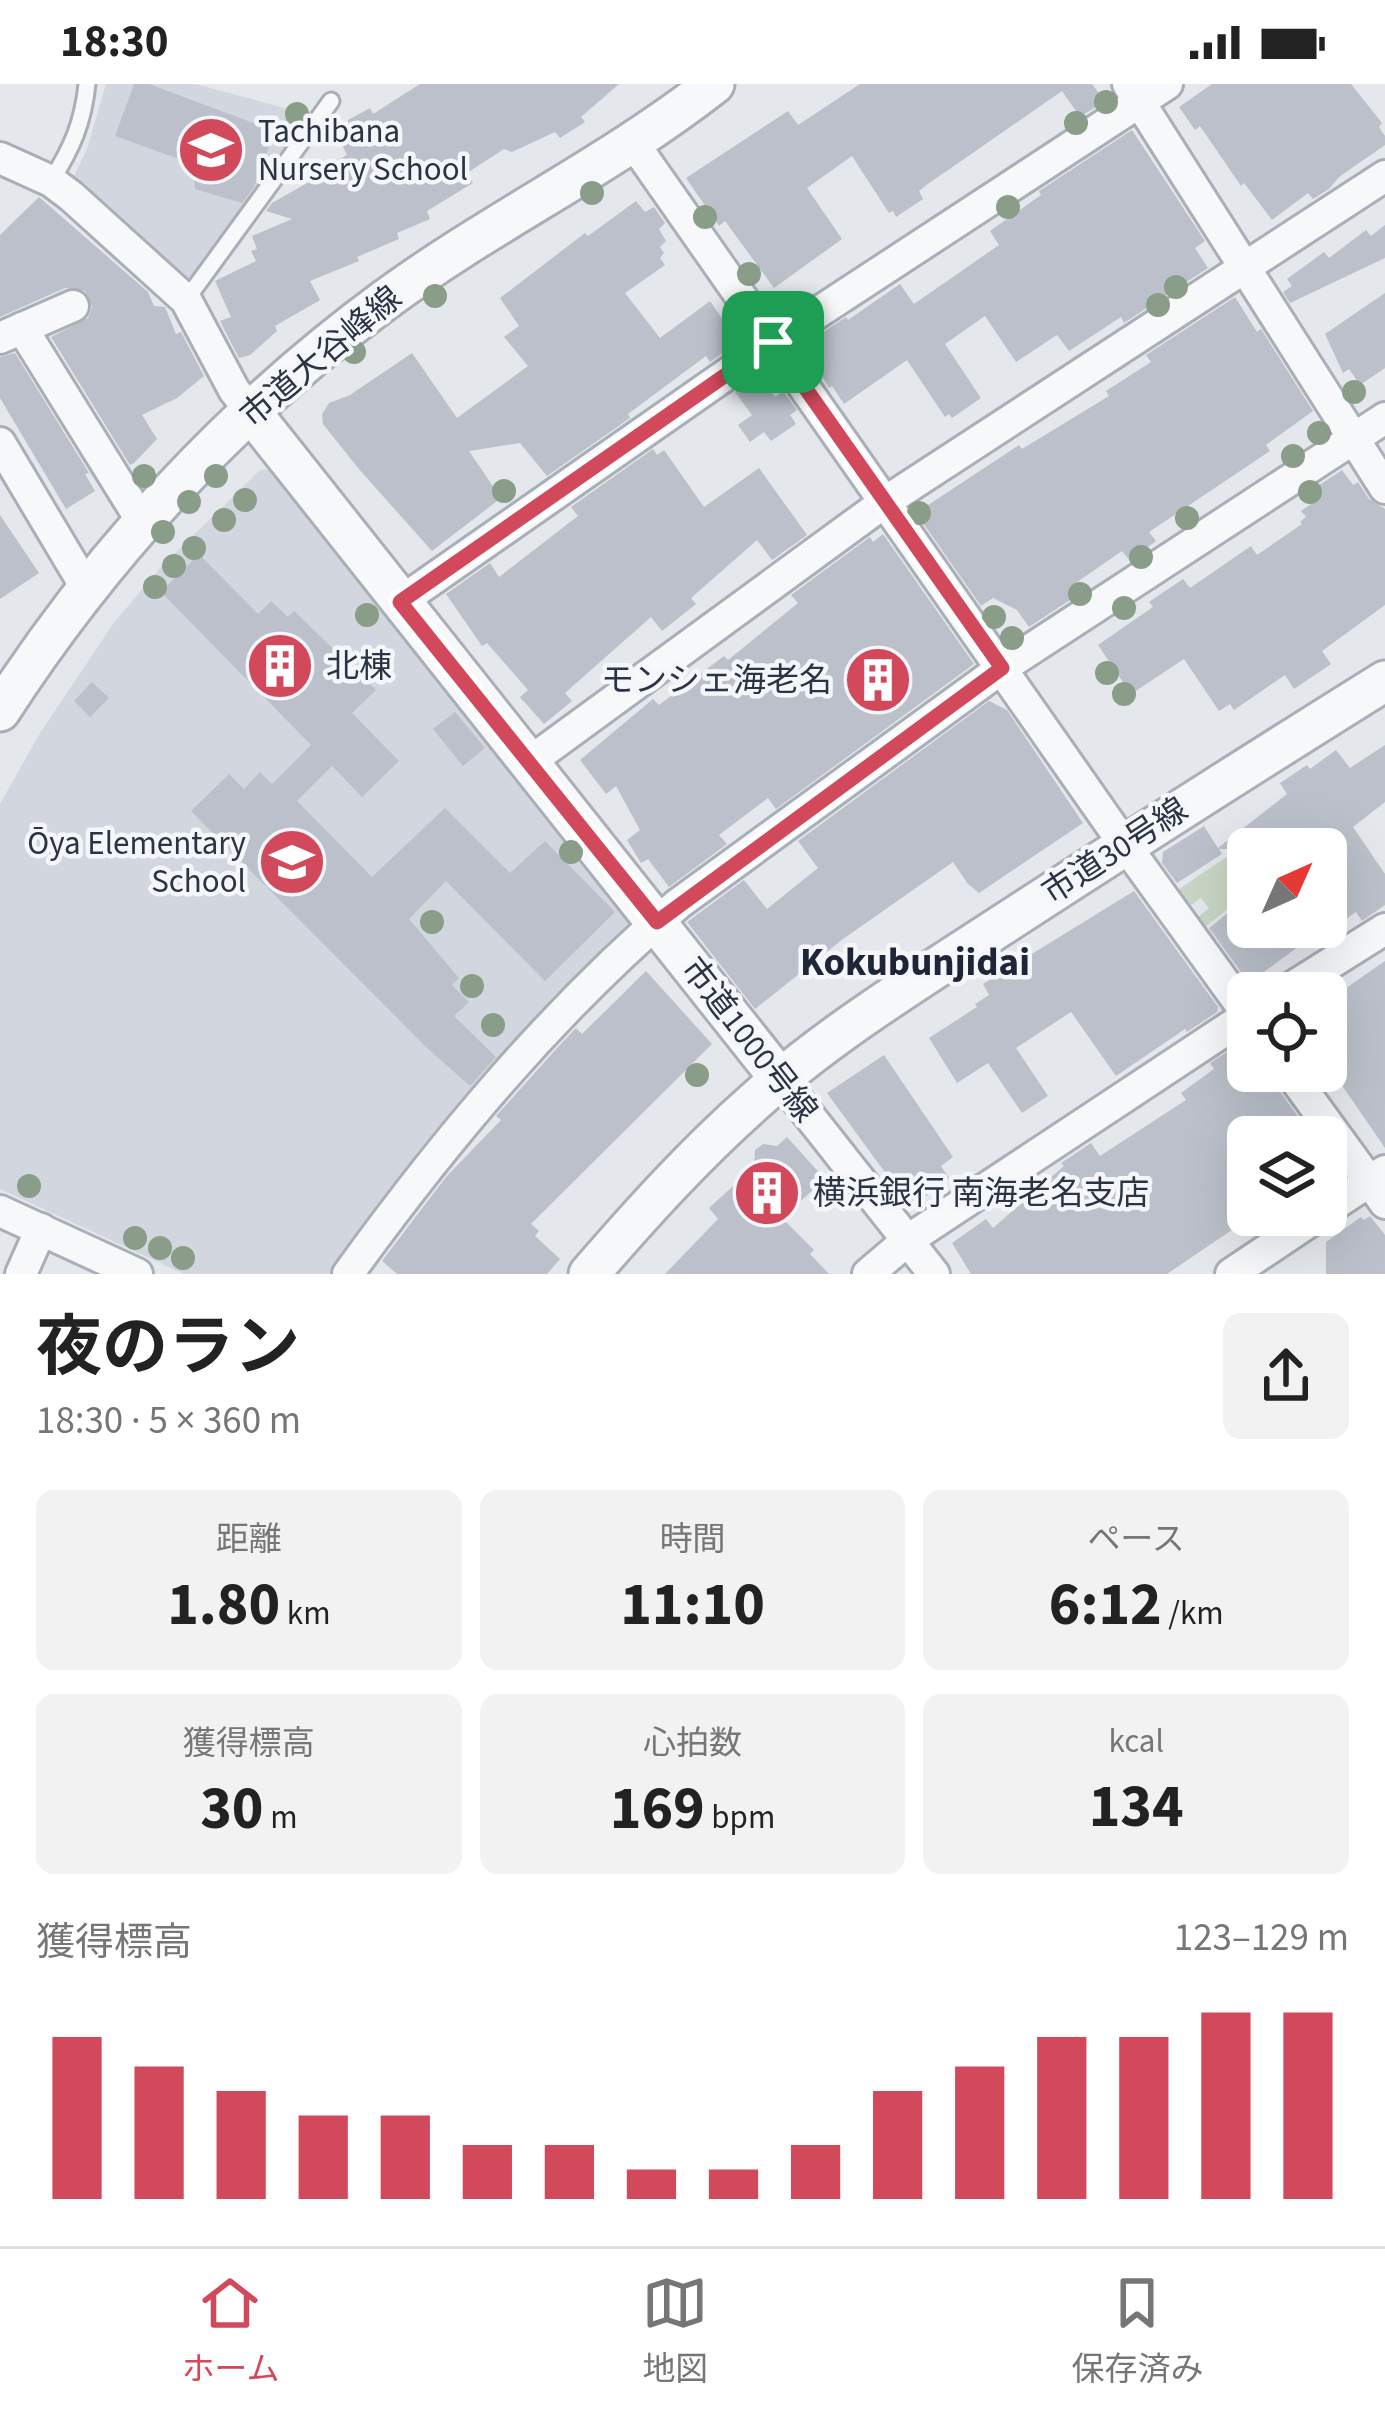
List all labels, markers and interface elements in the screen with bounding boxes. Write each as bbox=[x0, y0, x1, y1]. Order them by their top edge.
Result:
text: 18:30 bbox=[60, 10, 169, 74]
place label: Tachibana Nursery School bbox=[258, 108, 468, 193]
school or university icon: Tachibana Nursery School bbox=[176, 115, 246, 185]
street label: 市道大谷峰線 bbox=[230, 275, 412, 439]
pin bbox=[722, 291, 824, 393]
icon: arrive bbox=[740, 309, 806, 375]
building icon: 北棟 bbox=[245, 631, 315, 701]
place label: 北棟 bbox=[326, 643, 392, 690]
building icon: モンシェ海老名 bbox=[843, 645, 913, 715]
place label: モンシェ海老名 bbox=[601, 657, 832, 704]
street label: 市道30号線 bbox=[1033, 786, 1197, 916]
place label: Ōya Elementary School bbox=[27, 820, 247, 905]
school or university icon: Ōya Elementary School bbox=[257, 827, 327, 897]
north arrow bbox=[1227, 828, 1347, 948]
map controls bbox=[1227, 828, 1347, 1236]
district label: Kokubunjidai bbox=[800, 935, 1030, 991]
street label: 市道1000号線 bbox=[670, 948, 828, 1132]
button: locate bbox=[1227, 972, 1347, 1092]
button: layers bbox=[1227, 1116, 1347, 1236]
building icon: 横浜銀行 南海老名支店 bbox=[732, 1158, 802, 1228]
place label: 横浜銀行 南海老名支店 bbox=[813, 1170, 1150, 1217]
text: 夜のラン bbox=[36, 1301, 300, 1395]
button: share bbox=[1223, 1313, 1349, 1439]
text: 18:30 · 5 × 360 m bbox=[36, 1393, 301, 1449]
text: 距離 bbox=[216, 1516, 282, 1563]
text: 時間 bbox=[659, 1516, 725, 1563]
text: ペース bbox=[1087, 1516, 1185, 1563]
text: 1.80 bbox=[167, 1563, 280, 1648]
text: 11:10 bbox=[620, 1563, 765, 1648]
text: 6:12 bbox=[1049, 1563, 1162, 1648]
text: km bbox=[280, 1590, 331, 1637]
text: /km bbox=[1162, 1590, 1224, 1637]
text: kcal bbox=[1108, 1718, 1164, 1765]
text: 獲得標高 bbox=[183, 1720, 315, 1767]
text: 心拍数 bbox=[643, 1720, 742, 1767]
text: 134 bbox=[1089, 1765, 1184, 1850]
text: 30 bbox=[200, 1767, 264, 1852]
text: 169 bbox=[610, 1767, 705, 1852]
text: m bbox=[264, 1794, 298, 1841]
text: bpm bbox=[705, 1794, 775, 1841]
text: 123–129 m bbox=[1174, 1910, 1349, 1966]
text: 獲得標高 bbox=[36, 1915, 192, 1971]
tab: ホーム bbox=[181, 2270, 280, 2393]
tab: 地図 bbox=[642, 2270, 708, 2393]
tab: 保存済み bbox=[1071, 2270, 1203, 2393]

